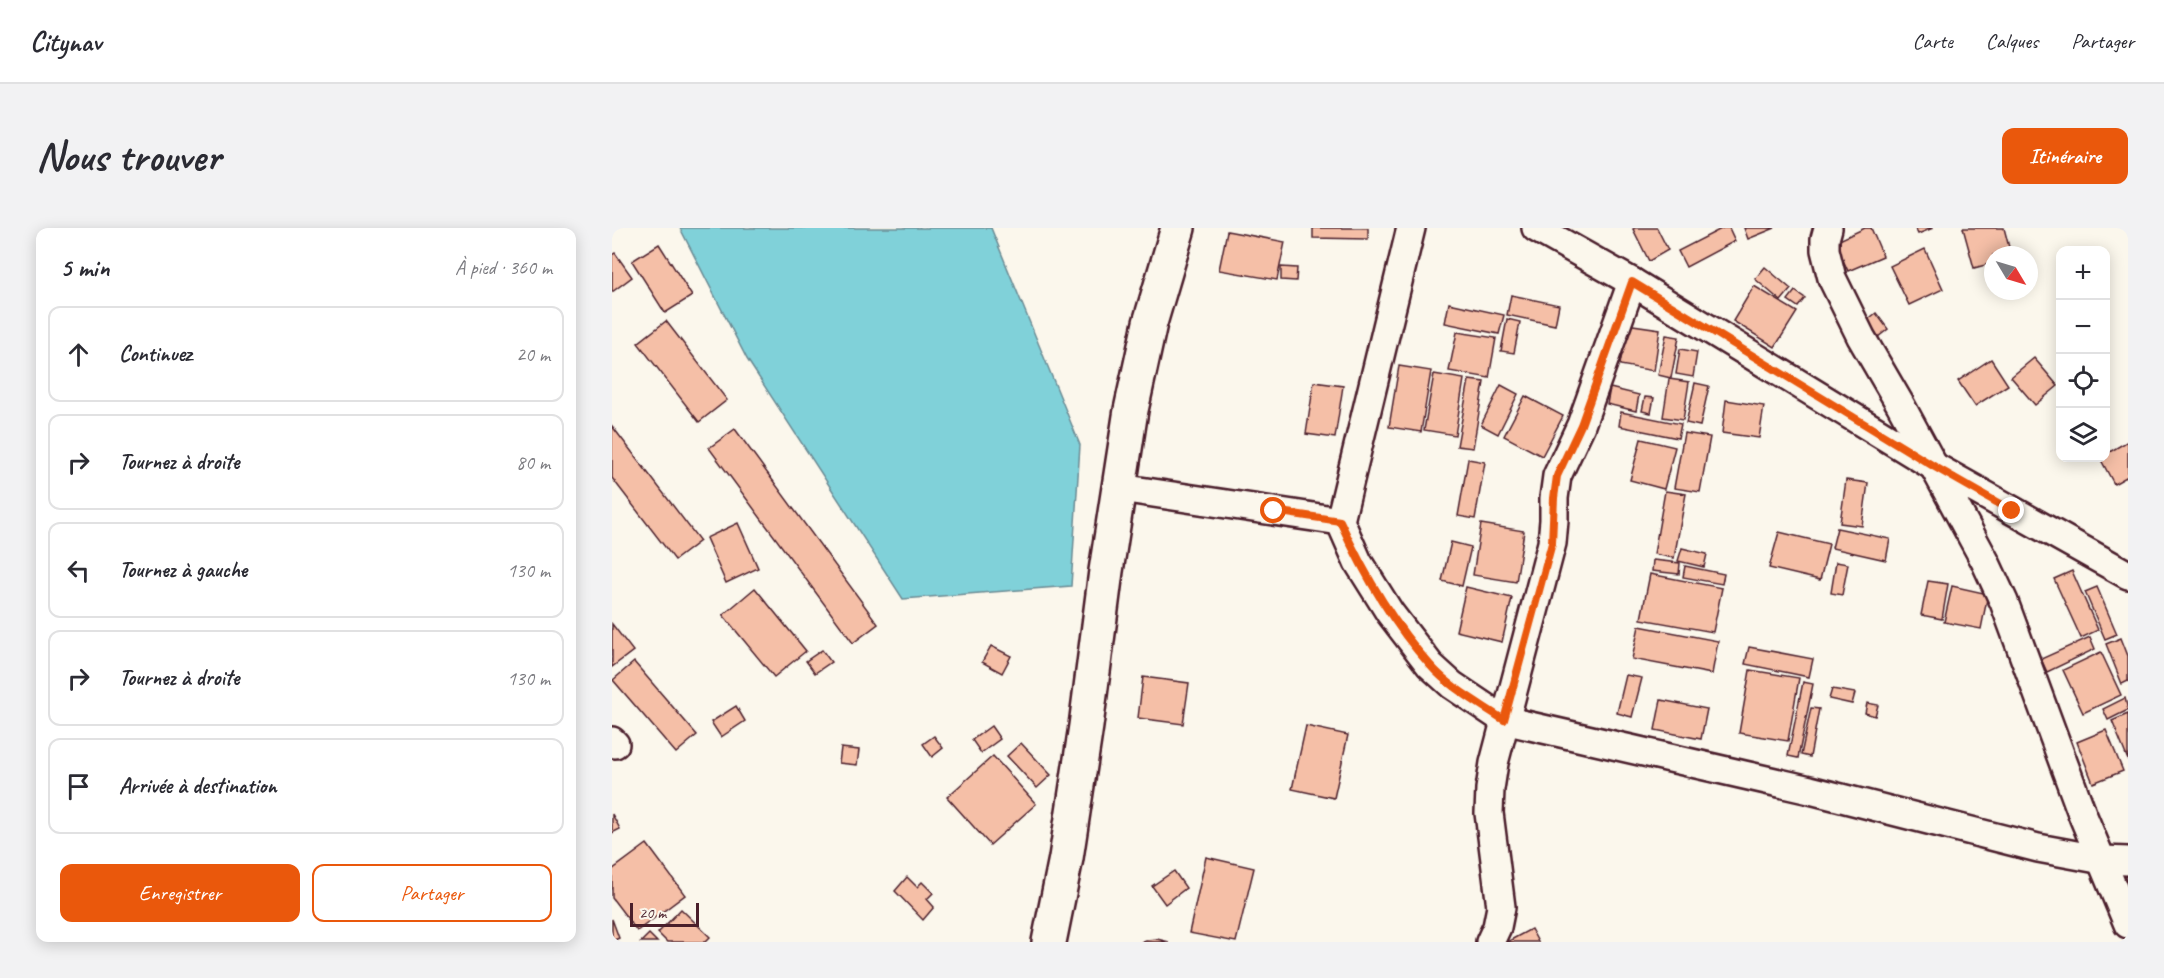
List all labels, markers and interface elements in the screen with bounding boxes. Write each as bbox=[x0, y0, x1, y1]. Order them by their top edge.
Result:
text: Citynav bbox=[30, 24, 101, 59]
text: Carte bbox=[1912, 28, 1953, 54]
text: Calques bbox=[1986, 28, 2038, 54]
text: Partager bbox=[2071, 28, 2134, 54]
button: Itinéraire bbox=[2002, 128, 2128, 184]
text: Nous trouver bbox=[36, 130, 220, 183]
north arrow bbox=[1984, 246, 2038, 300]
map controls bbox=[2056, 246, 2110, 462]
button: + bbox=[2056, 246, 2110, 300]
text: 5 min bbox=[60, 251, 109, 284]
text: À pied · 360 m bbox=[455, 255, 552, 280]
button: − bbox=[2056, 300, 2110, 354]
icon: ahead bbox=[62, 338, 95, 371]
text: Continuez bbox=[119, 340, 192, 368]
text: 20 m bbox=[516, 342, 550, 367]
button: locate bbox=[2056, 354, 2110, 408]
button: layers bbox=[2056, 408, 2110, 462]
icon: right bbox=[62, 446, 95, 479]
text: Tournez à droite bbox=[119, 448, 239, 476]
text: 80 m bbox=[516, 450, 550, 475]
route start bbox=[1260, 497, 1286, 523]
route end bbox=[1998, 497, 2024, 523]
icon: left bbox=[62, 554, 95, 587]
text: Tournez à gauche bbox=[119, 556, 247, 584]
text: 130 m bbox=[507, 558, 550, 583]
icon: right bbox=[62, 662, 95, 695]
text: Tournez à droite bbox=[119, 664, 239, 692]
text: 130 m bbox=[507, 666, 550, 691]
icon: arrive bbox=[62, 770, 95, 803]
text: Arrivée à destination bbox=[119, 772, 277, 800]
button: Enregistrer bbox=[60, 864, 300, 922]
button: Partager bbox=[312, 864, 552, 922]
scale bar bbox=[630, 900, 699, 928]
text: 20 m bbox=[639, 903, 666, 923]

